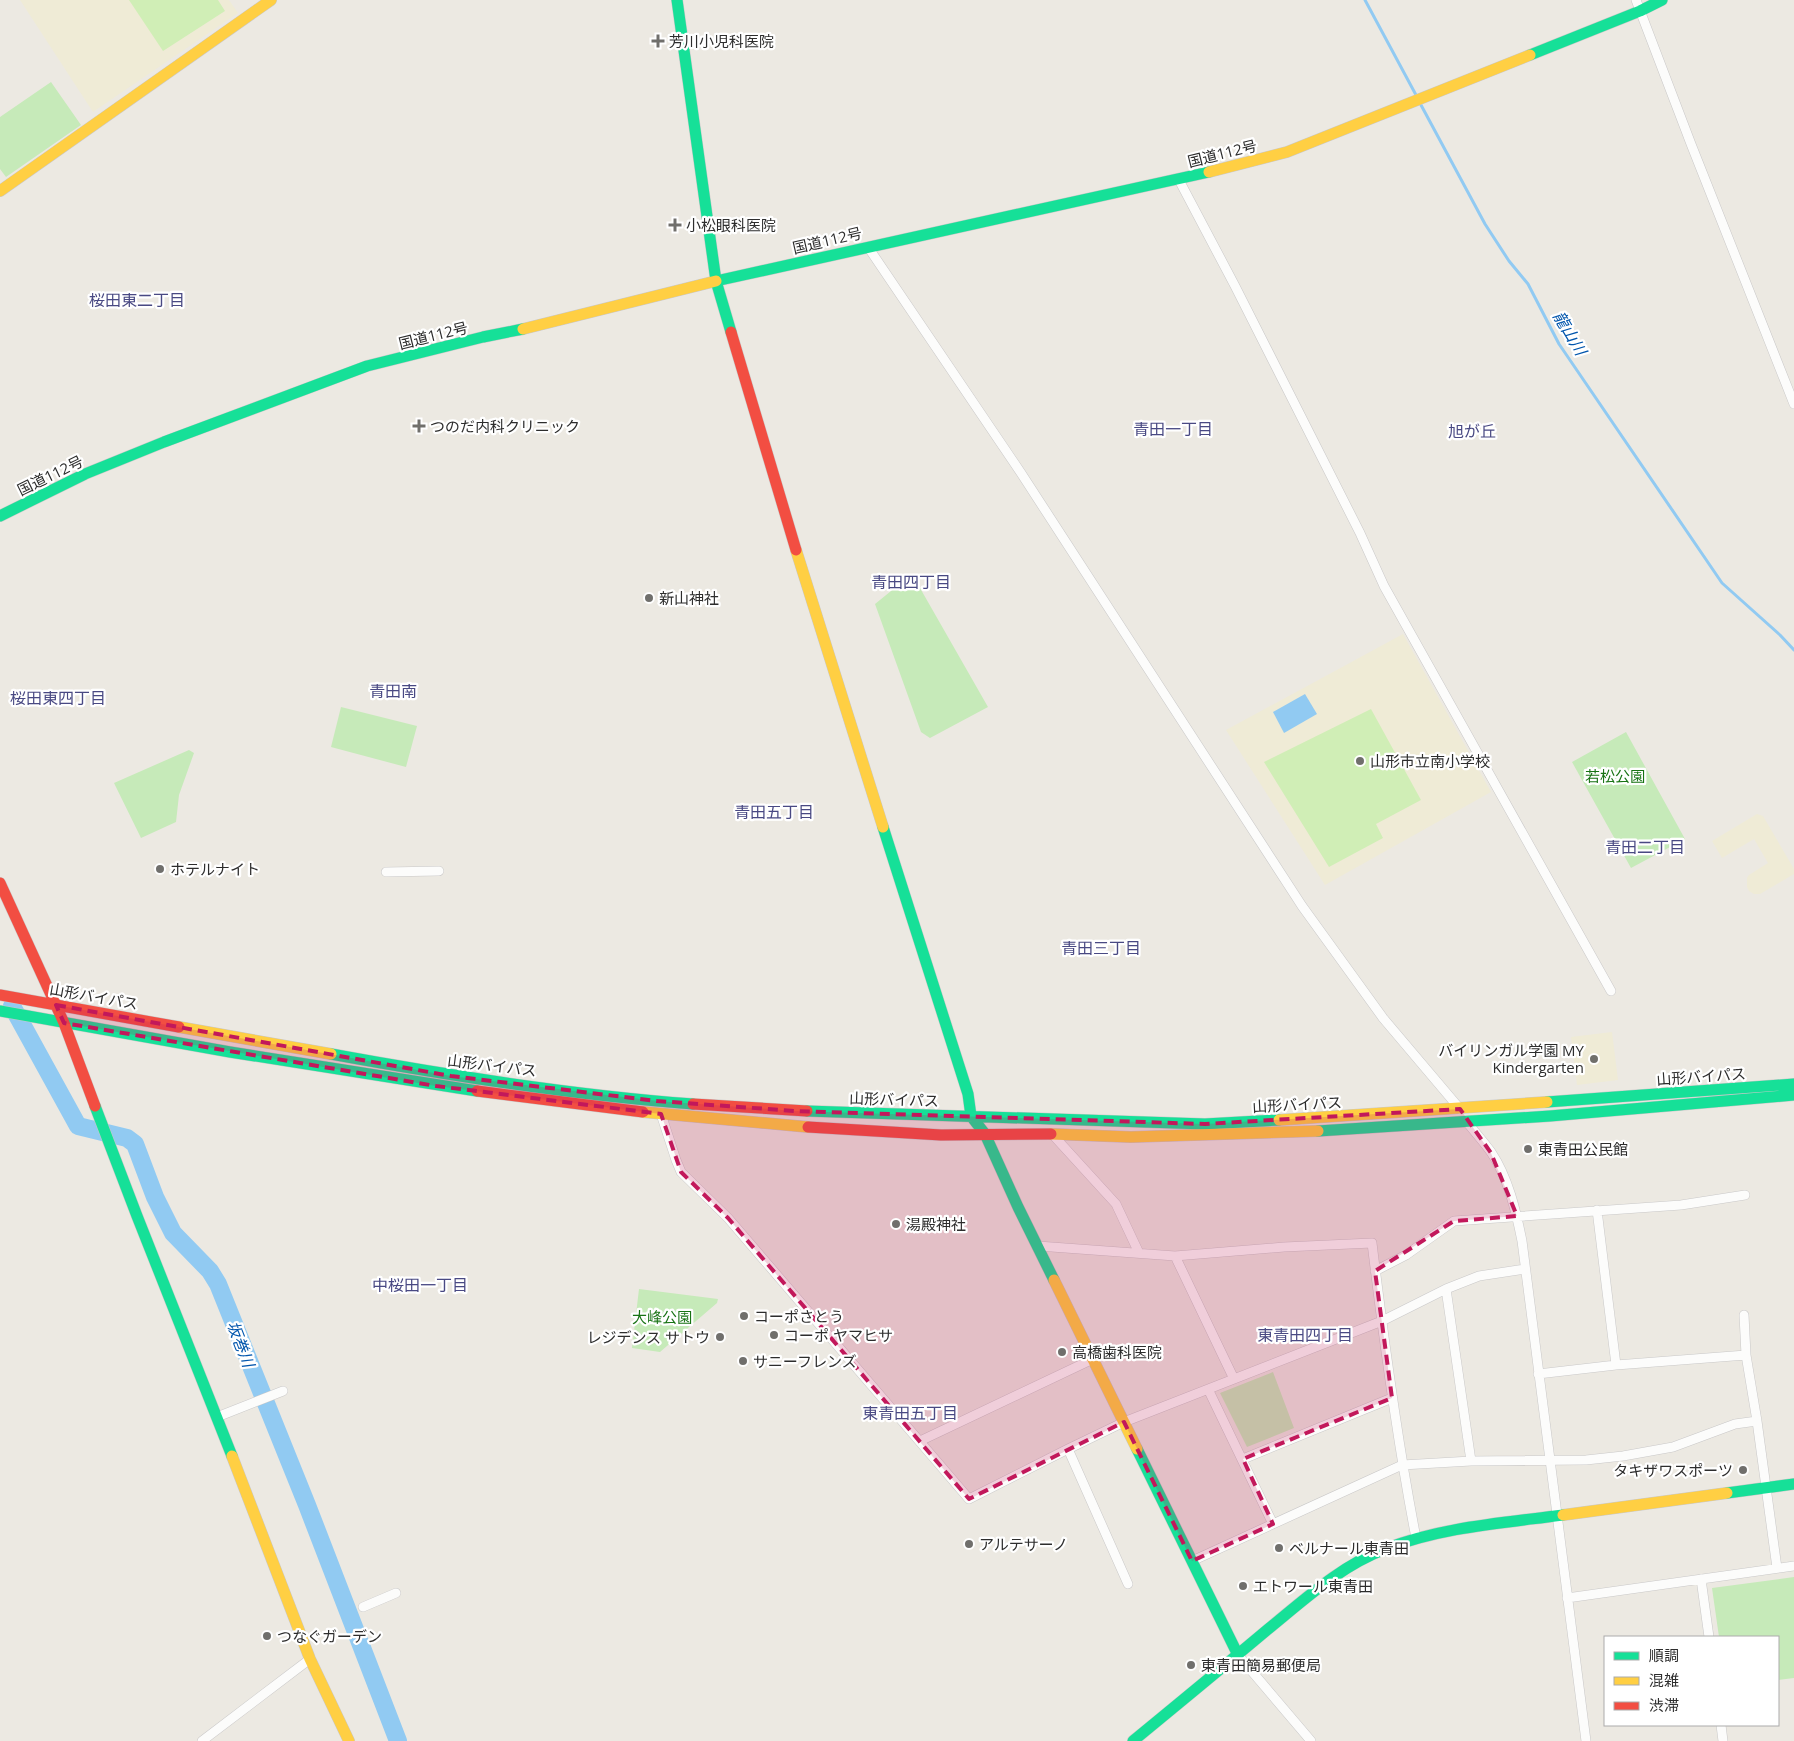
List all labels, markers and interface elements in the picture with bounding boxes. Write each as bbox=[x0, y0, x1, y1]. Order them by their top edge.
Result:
place label: 芳川小児科医院 bbox=[669, 31, 774, 51]
marker: 芳川小児科医院 bbox=[651, 34, 665, 48]
street label: 国道112号 bbox=[1185, 135, 1259, 171]
place label: 小松眼科医院 bbox=[686, 215, 776, 235]
marker: 小松眼科医院 bbox=[668, 218, 682, 232]
street label: 国道112号 bbox=[790, 222, 864, 258]
district label: 桜田東二丁目 bbox=[89, 289, 185, 311]
water label: 龍山川 bbox=[1548, 307, 1593, 361]
street label: 国道112号 bbox=[396, 317, 470, 353]
place label: つのだ内科クリニック bbox=[430, 416, 580, 436]
district label: 青田一丁目 bbox=[1133, 418, 1213, 440]
marker: つのだ内科クリニック bbox=[412, 419, 426, 433]
district label: 旭が丘 bbox=[1448, 420, 1496, 442]
street label: 国道112号 bbox=[14, 451, 86, 499]
district label: 青田四丁目 bbox=[871, 571, 951, 593]
place label: 新山神社 bbox=[659, 588, 719, 608]
marker: 新山神社 bbox=[643, 592, 655, 604]
district label: 青田南 bbox=[369, 680, 417, 702]
district label: 桜田東四丁目 bbox=[10, 687, 106, 709]
place label: 山形市立南小学校 bbox=[1370, 751, 1490, 771]
marker: 山形市立南小学校 bbox=[1354, 755, 1366, 767]
park label: 若松公園 bbox=[1585, 766, 1645, 786]
district label: 青田五丁目 bbox=[734, 801, 814, 823]
district label: 青田二丁目 bbox=[1605, 836, 1685, 858]
place label: ホテルナイト bbox=[170, 859, 260, 879]
marker: ホテルナイト bbox=[154, 863, 166, 875]
district label: 青田三丁目 bbox=[1061, 937, 1141, 959]
street label: 山形バイパス bbox=[48, 978, 140, 1014]
place label: バイリンガル学園 MY Kindergarten bbox=[1438, 1040, 1585, 1077]
street label: 山形バイパス bbox=[446, 1050, 538, 1080]
marker: バイリンガル学園 MY Kindergarten bbox=[1588, 1053, 1600, 1065]
street label: 山形バイパス bbox=[1656, 1063, 1746, 1089]
street label: 山形バイパス bbox=[849, 1087, 939, 1111]
street label: 山形バイパス bbox=[1252, 1092, 1342, 1116]
place label: 東青田公民館 bbox=[1538, 1139, 1628, 1159]
marker: 東青田公民館 bbox=[1522, 1143, 1534, 1155]
place label: 湯殿神社 bbox=[906, 1214, 966, 1234]
marker: 湯殿神社 bbox=[890, 1218, 902, 1230]
district label: 中桜田一丁目 bbox=[372, 1274, 468, 1296]
place label: コーポさとう bbox=[754, 1306, 844, 1326]
park label: 大峰公園 bbox=[632, 1307, 692, 1327]
marker: コーポさとう bbox=[738, 1310, 750, 1322]
water label: 坂巻川 bbox=[222, 1318, 261, 1372]
district label: 東青田四丁目 bbox=[1257, 1324, 1353, 1346]
place label: コーポ ヤマヒサ bbox=[784, 1325, 893, 1345]
place label: レジデンス サトウ bbox=[586, 1327, 710, 1347]
marker: コーポ ヤマヒサ bbox=[768, 1329, 780, 1341]
marker: レジデンス サトウ bbox=[714, 1331, 726, 1343]
place label: 高橋歯科医院 bbox=[1072, 1342, 1162, 1362]
marker: 高橋歯科医院 bbox=[1056, 1346, 1068, 1358]
place label: サニーフレンズ bbox=[753, 1351, 857, 1371]
marker: サニーフレンズ bbox=[737, 1355, 749, 1367]
district label: 東青田五丁目 bbox=[862, 1402, 958, 1424]
place label: タキザワスポーツ bbox=[1613, 1460, 1733, 1480]
marker: タキザワスポーツ bbox=[1737, 1464, 1749, 1476]
place label: アルテサーノ bbox=[979, 1534, 1068, 1554]
marker: アルテサーノ bbox=[963, 1538, 975, 1550]
place label: ベルナール東青田 bbox=[1289, 1538, 1409, 1558]
marker: ベルナール東青田 bbox=[1273, 1542, 1285, 1554]
place label: エトワール東青田 bbox=[1253, 1576, 1373, 1596]
marker: エトワール東青田 bbox=[1237, 1580, 1249, 1592]
place label: つなぐガーデン bbox=[277, 1626, 382, 1646]
marker: つなぐガーデン bbox=[261, 1630, 273, 1642]
legend bbox=[1604, 1636, 1779, 1726]
text: 順調 bbox=[1649, 1645, 1679, 1665]
place label: 東青田簡易郵便局 bbox=[1201, 1655, 1321, 1675]
marker: 東青田簡易郵便局 bbox=[1185, 1659, 1197, 1671]
text: 混雑 bbox=[1649, 1670, 1679, 1690]
text: 渋滞 bbox=[1649, 1695, 1679, 1715]

